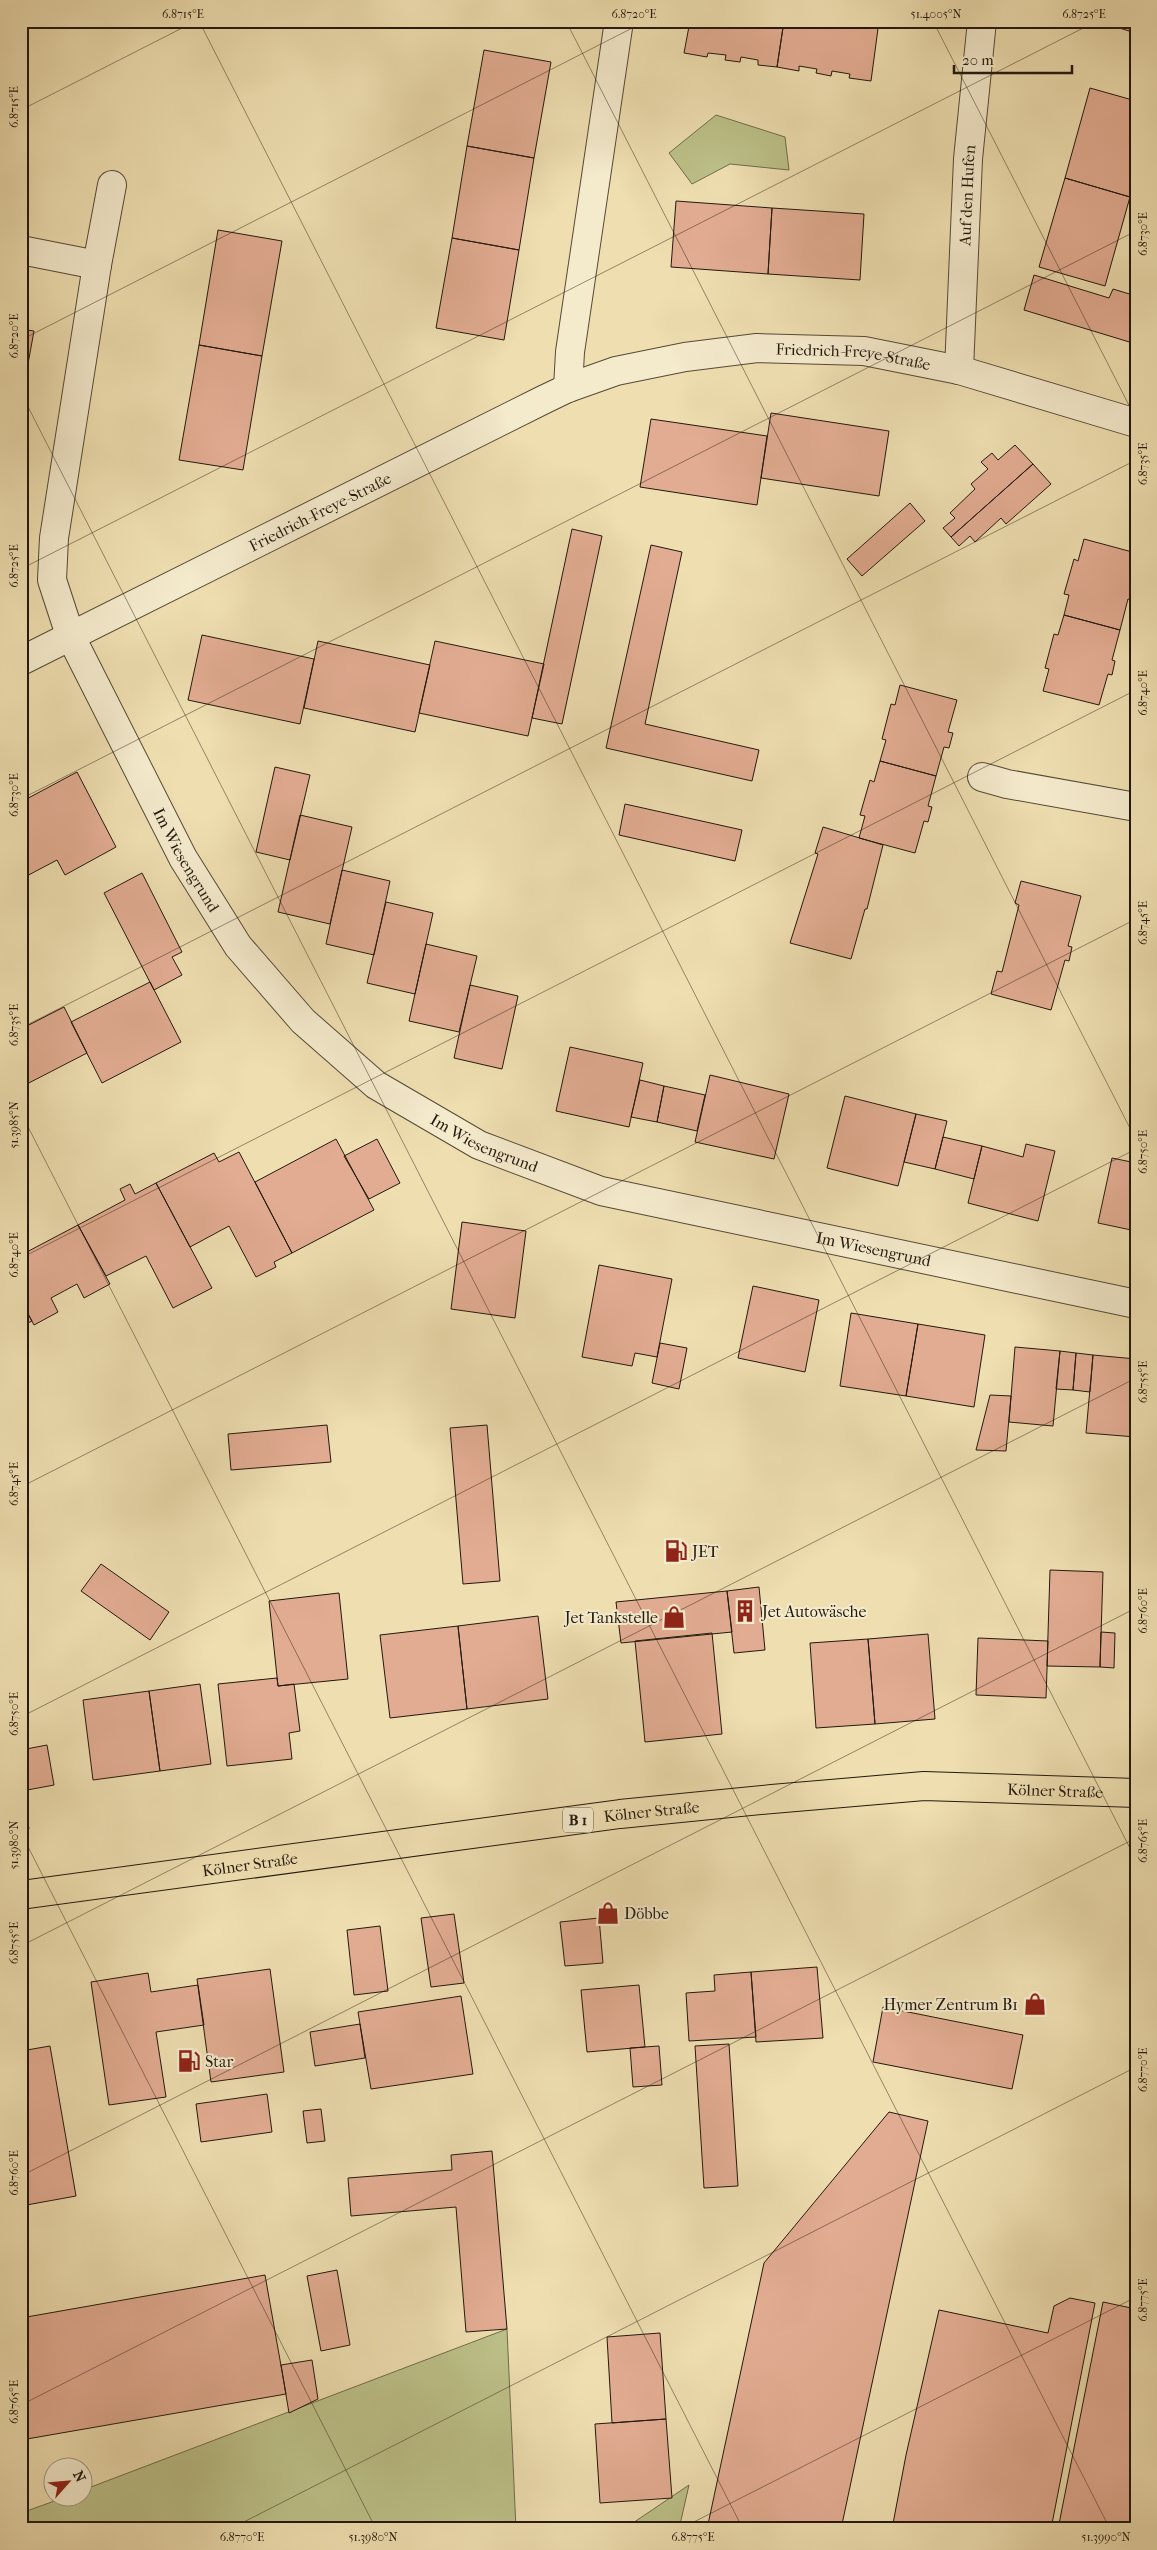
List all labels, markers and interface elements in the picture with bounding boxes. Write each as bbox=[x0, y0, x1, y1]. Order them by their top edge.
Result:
text: 6.8715°E bbox=[162, 7, 204, 21]
text: 6.8720°E bbox=[611, 7, 657, 21]
text: 51.4005°N bbox=[910, 7, 962, 21]
text: 6.8725°E bbox=[1062, 7, 1106, 21]
scale bar bbox=[954, 42, 1072, 74]
text: 20 m bbox=[962, 51, 994, 69]
text: 6.8715°E bbox=[7, 86, 21, 128]
street label: Auf den Hufen bbox=[955, 143, 979, 247]
text: 6.8730°E bbox=[1136, 212, 1150, 256]
text: 6.8720°E bbox=[7, 313, 21, 359]
street label: Friedrich-Freye-Straße bbox=[775, 339, 933, 374]
text: 6.8735°E bbox=[1136, 443, 1150, 485]
street label: Friedrich-Freye-Straße bbox=[246, 468, 394, 555]
text: 6.8725°E bbox=[7, 544, 21, 588]
text: 6.8740°E bbox=[1136, 670, 1150, 716]
text: 6.8730°E bbox=[7, 773, 21, 817]
street label: Im Wiesengrund bbox=[150, 805, 224, 916]
text: 6.8745°E bbox=[1136, 901, 1150, 945]
text: 6.8735°E bbox=[7, 1004, 21, 1046]
text: 51.3985°N bbox=[7, 1101, 21, 1149]
street label: Im Wiesengrund bbox=[427, 1109, 541, 1176]
text: 6.8750°E bbox=[1136, 1130, 1150, 1174]
street label: Im Wiesengrund bbox=[815, 1227, 933, 1270]
text: 6.8740°E bbox=[7, 1232, 21, 1278]
text: 6.8755°E bbox=[1136, 1361, 1150, 1403]
text: 6.8745°E bbox=[7, 1462, 21, 1506]
fuel station icon: JET bbox=[663, 1538, 689, 1564]
place label: JET bbox=[690, 1542, 719, 1561]
text: 6.8760°E bbox=[1136, 1588, 1150, 1634]
building icon: Jet Autowäsche bbox=[732, 1598, 758, 1624]
place label: Jet Autowäsche bbox=[760, 1602, 866, 1621]
shop icon: Jet Tankstelle bbox=[661, 1604, 687, 1630]
place label: Jet Tankstelle bbox=[563, 1608, 658, 1627]
text: 6.8750°E bbox=[7, 1692, 21, 1736]
street label: Kölner Straße bbox=[1007, 1779, 1104, 1801]
street label: Kölner Straße bbox=[602, 1797, 700, 1826]
road number: B 1 bbox=[563, 1808, 593, 1832]
text: 6.8765°E bbox=[1136, 1819, 1150, 1863]
text: 51.3980°N bbox=[7, 1820, 21, 1870]
street label: Kölner Straße bbox=[201, 1848, 299, 1880]
shop icon: Döbbe bbox=[595, 1900, 621, 1926]
place label: Döbbe bbox=[624, 1904, 669, 1923]
text: 6.8755°E bbox=[7, 1922, 21, 1964]
shop icon: Hymer Zentrum B1 bbox=[1022, 1991, 1048, 2017]
place label: Hymer Zentrum B1 bbox=[883, 1995, 1018, 2014]
fuel station icon: Star bbox=[176, 2048, 202, 2074]
text: 6.8770°E bbox=[1136, 2048, 1150, 2092]
place label: Star bbox=[205, 2052, 233, 2071]
text: 6.8760°E bbox=[7, 2150, 21, 2196]
text: 6.8775°E bbox=[1136, 2278, 1150, 2322]
text: 6.8765°E bbox=[7, 2380, 21, 2424]
north arrow bbox=[42, 2458, 92, 2508]
text: N bbox=[69, 2468, 89, 2485]
text: 6.8770°E bbox=[220, 2530, 264, 2544]
text: 51.3980°N bbox=[348, 2530, 398, 2544]
text: 6.8775°E bbox=[671, 2530, 715, 2544]
text: 51.3990°N bbox=[1081, 2530, 1131, 2544]

